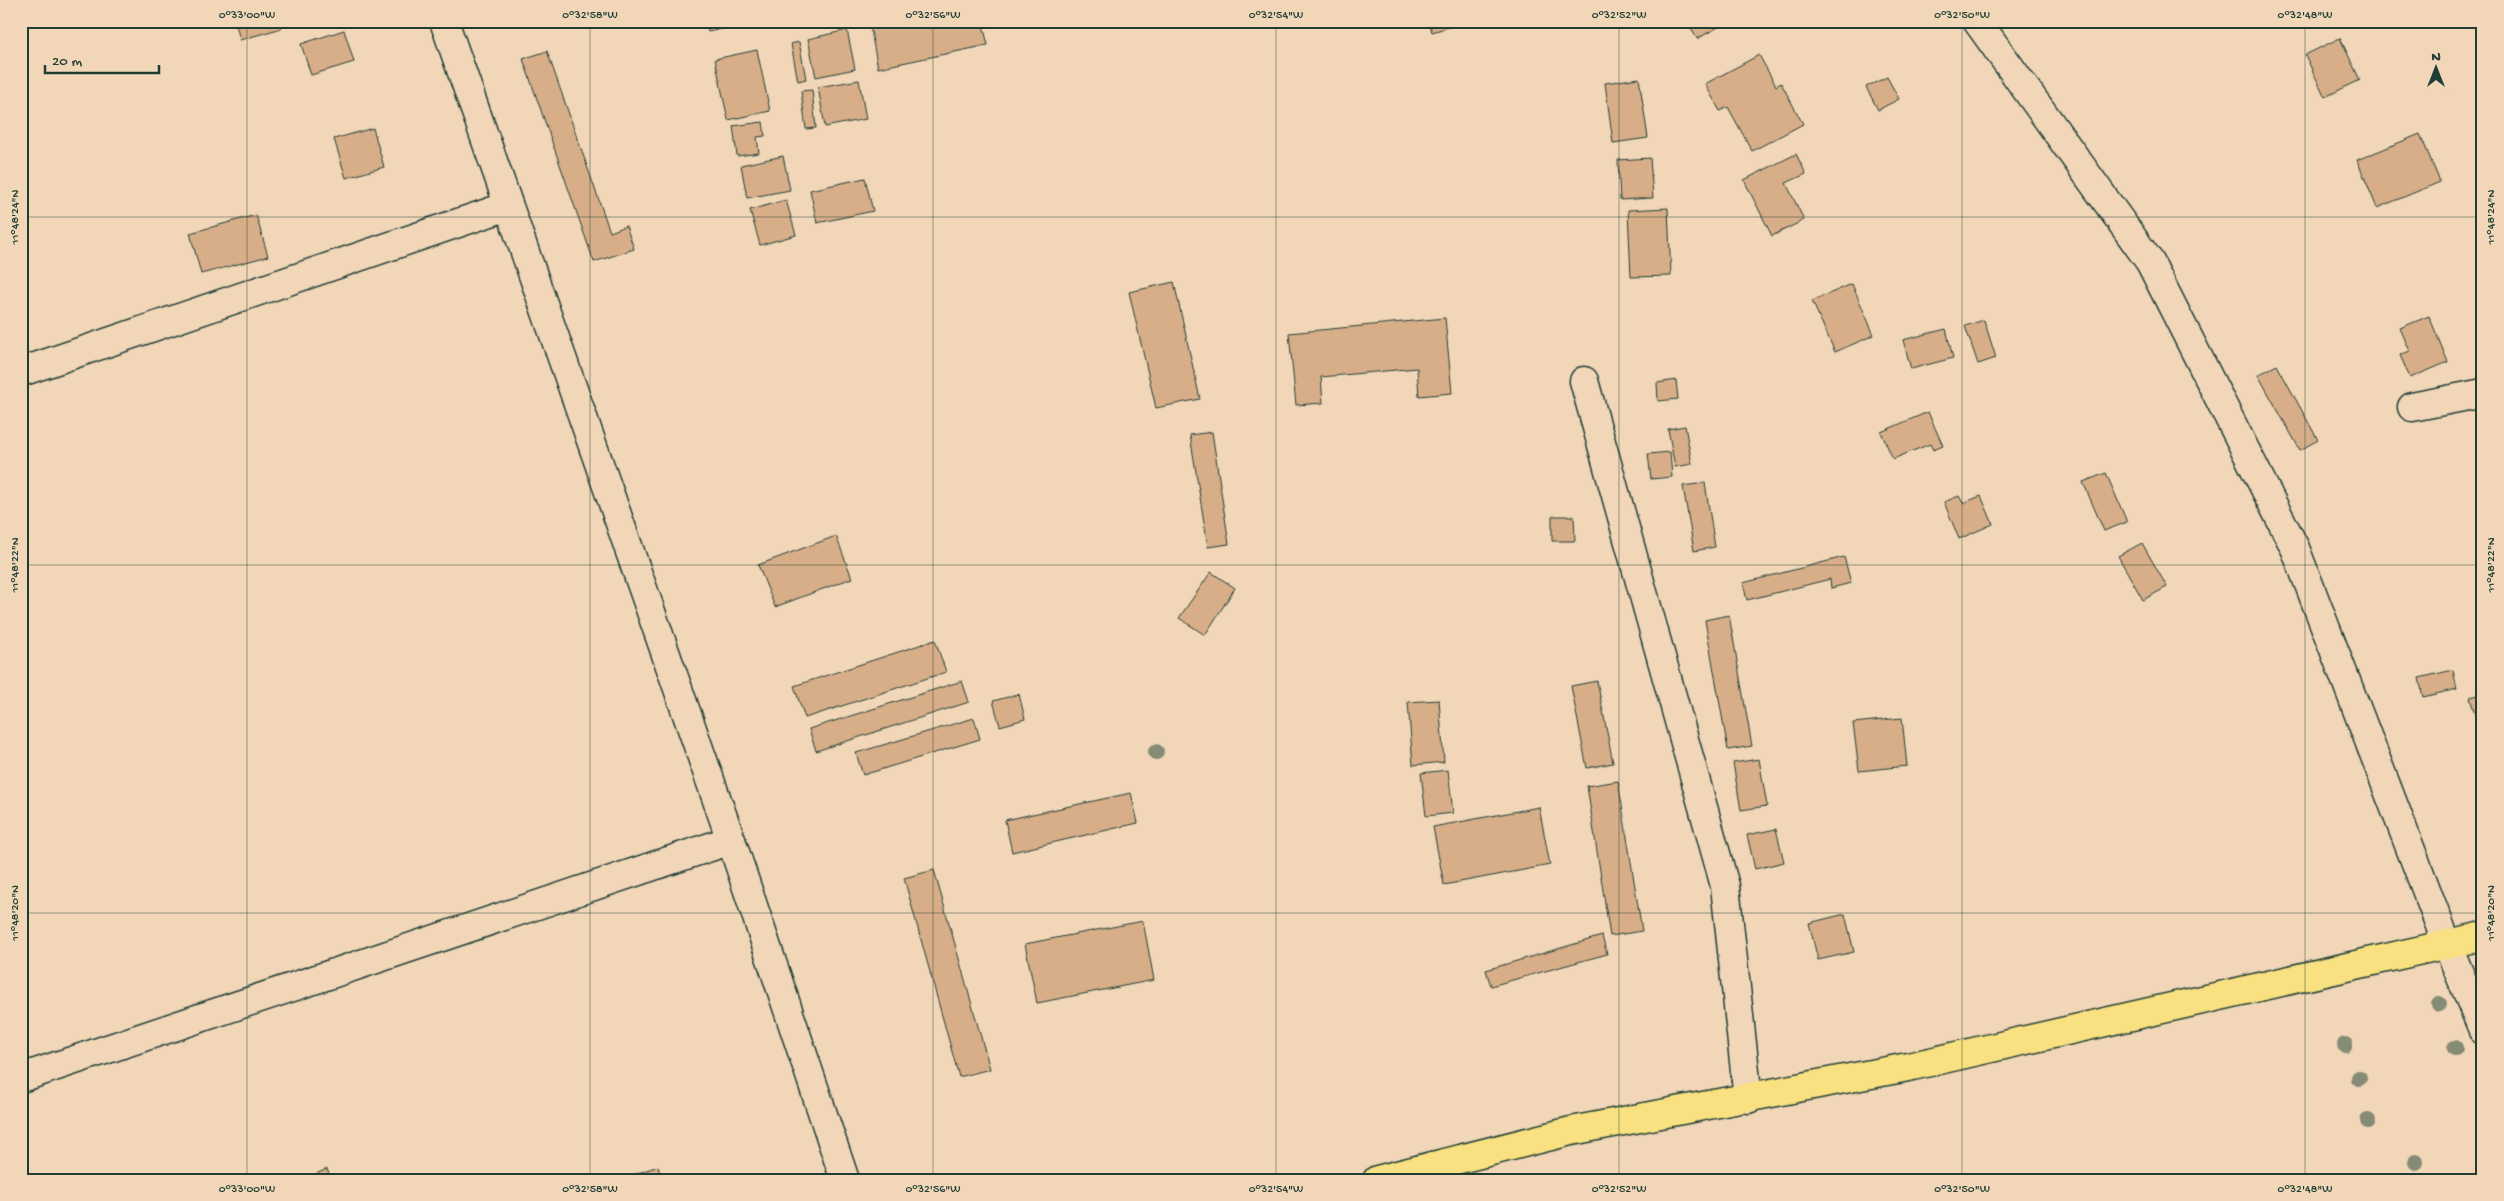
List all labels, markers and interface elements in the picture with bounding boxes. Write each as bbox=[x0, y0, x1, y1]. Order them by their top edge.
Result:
text: 0°33'00"W bbox=[219, 9, 275, 23]
text: 0°32'58"W bbox=[562, 9, 618, 23]
text: 0°32'56"W bbox=[906, 9, 960, 23]
text: 0°32'54"W bbox=[1249, 9, 1303, 23]
text: 0°32'52"W bbox=[1592, 9, 1646, 23]
text: 0°32'50"W bbox=[1934, 9, 1990, 23]
text: 0°32'48"W bbox=[2278, 9, 2332, 23]
scale bar bbox=[45, 42, 159, 74]
north arrow bbox=[2412, 42, 2462, 92]
text: N bbox=[2431, 49, 2441, 66]
text: 20 m bbox=[52, 53, 82, 71]
text: 11°48'24"N bbox=[9, 189, 23, 245]
text: 11°48'24"N bbox=[2485, 189, 2499, 245]
text: 11°48'22"N bbox=[9, 537, 23, 593]
text: 11°48'22"N bbox=[2485, 537, 2499, 593]
text: 11°48'20"N bbox=[9, 885, 23, 942]
text: 11°48'20"N bbox=[2485, 885, 2499, 942]
text: 0°33'00"W bbox=[219, 1183, 275, 1197]
text: 0°32'58"W bbox=[562, 1183, 618, 1197]
text: 0°32'56"W bbox=[906, 1183, 960, 1197]
text: 0°32'54"W bbox=[1249, 1183, 1303, 1197]
text: 0°32'52"W bbox=[1592, 1183, 1646, 1197]
text: 0°32'50"W bbox=[1934, 1183, 1990, 1197]
text: 0°32'48"W bbox=[2278, 1183, 2332, 1197]

